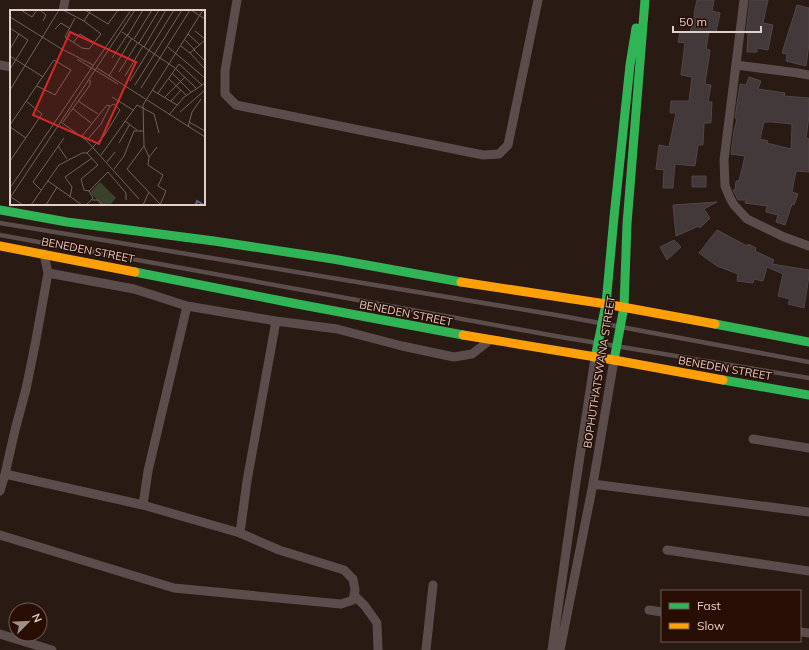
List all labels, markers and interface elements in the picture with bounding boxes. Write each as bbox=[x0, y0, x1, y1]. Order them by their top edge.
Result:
scale bar bbox=[673, 8, 761, 34]
inset map bbox=[10, 10, 205, 205]
text: 50 m bbox=[679, 14, 707, 29]
street label: BENEDEN STREET bbox=[40, 234, 136, 266]
street label: BOPHUTHATSWANA STREET bbox=[580, 294, 618, 449]
street label: BENEDEN STREET bbox=[358, 297, 454, 329]
street label: BENEDEN STREET bbox=[677, 353, 773, 383]
legend bbox=[661, 590, 801, 642]
text: Fast bbox=[697, 598, 721, 613]
north arrow bbox=[8, 602, 48, 642]
text: N bbox=[29, 611, 45, 625]
text: Slow bbox=[697, 618, 725, 633]

